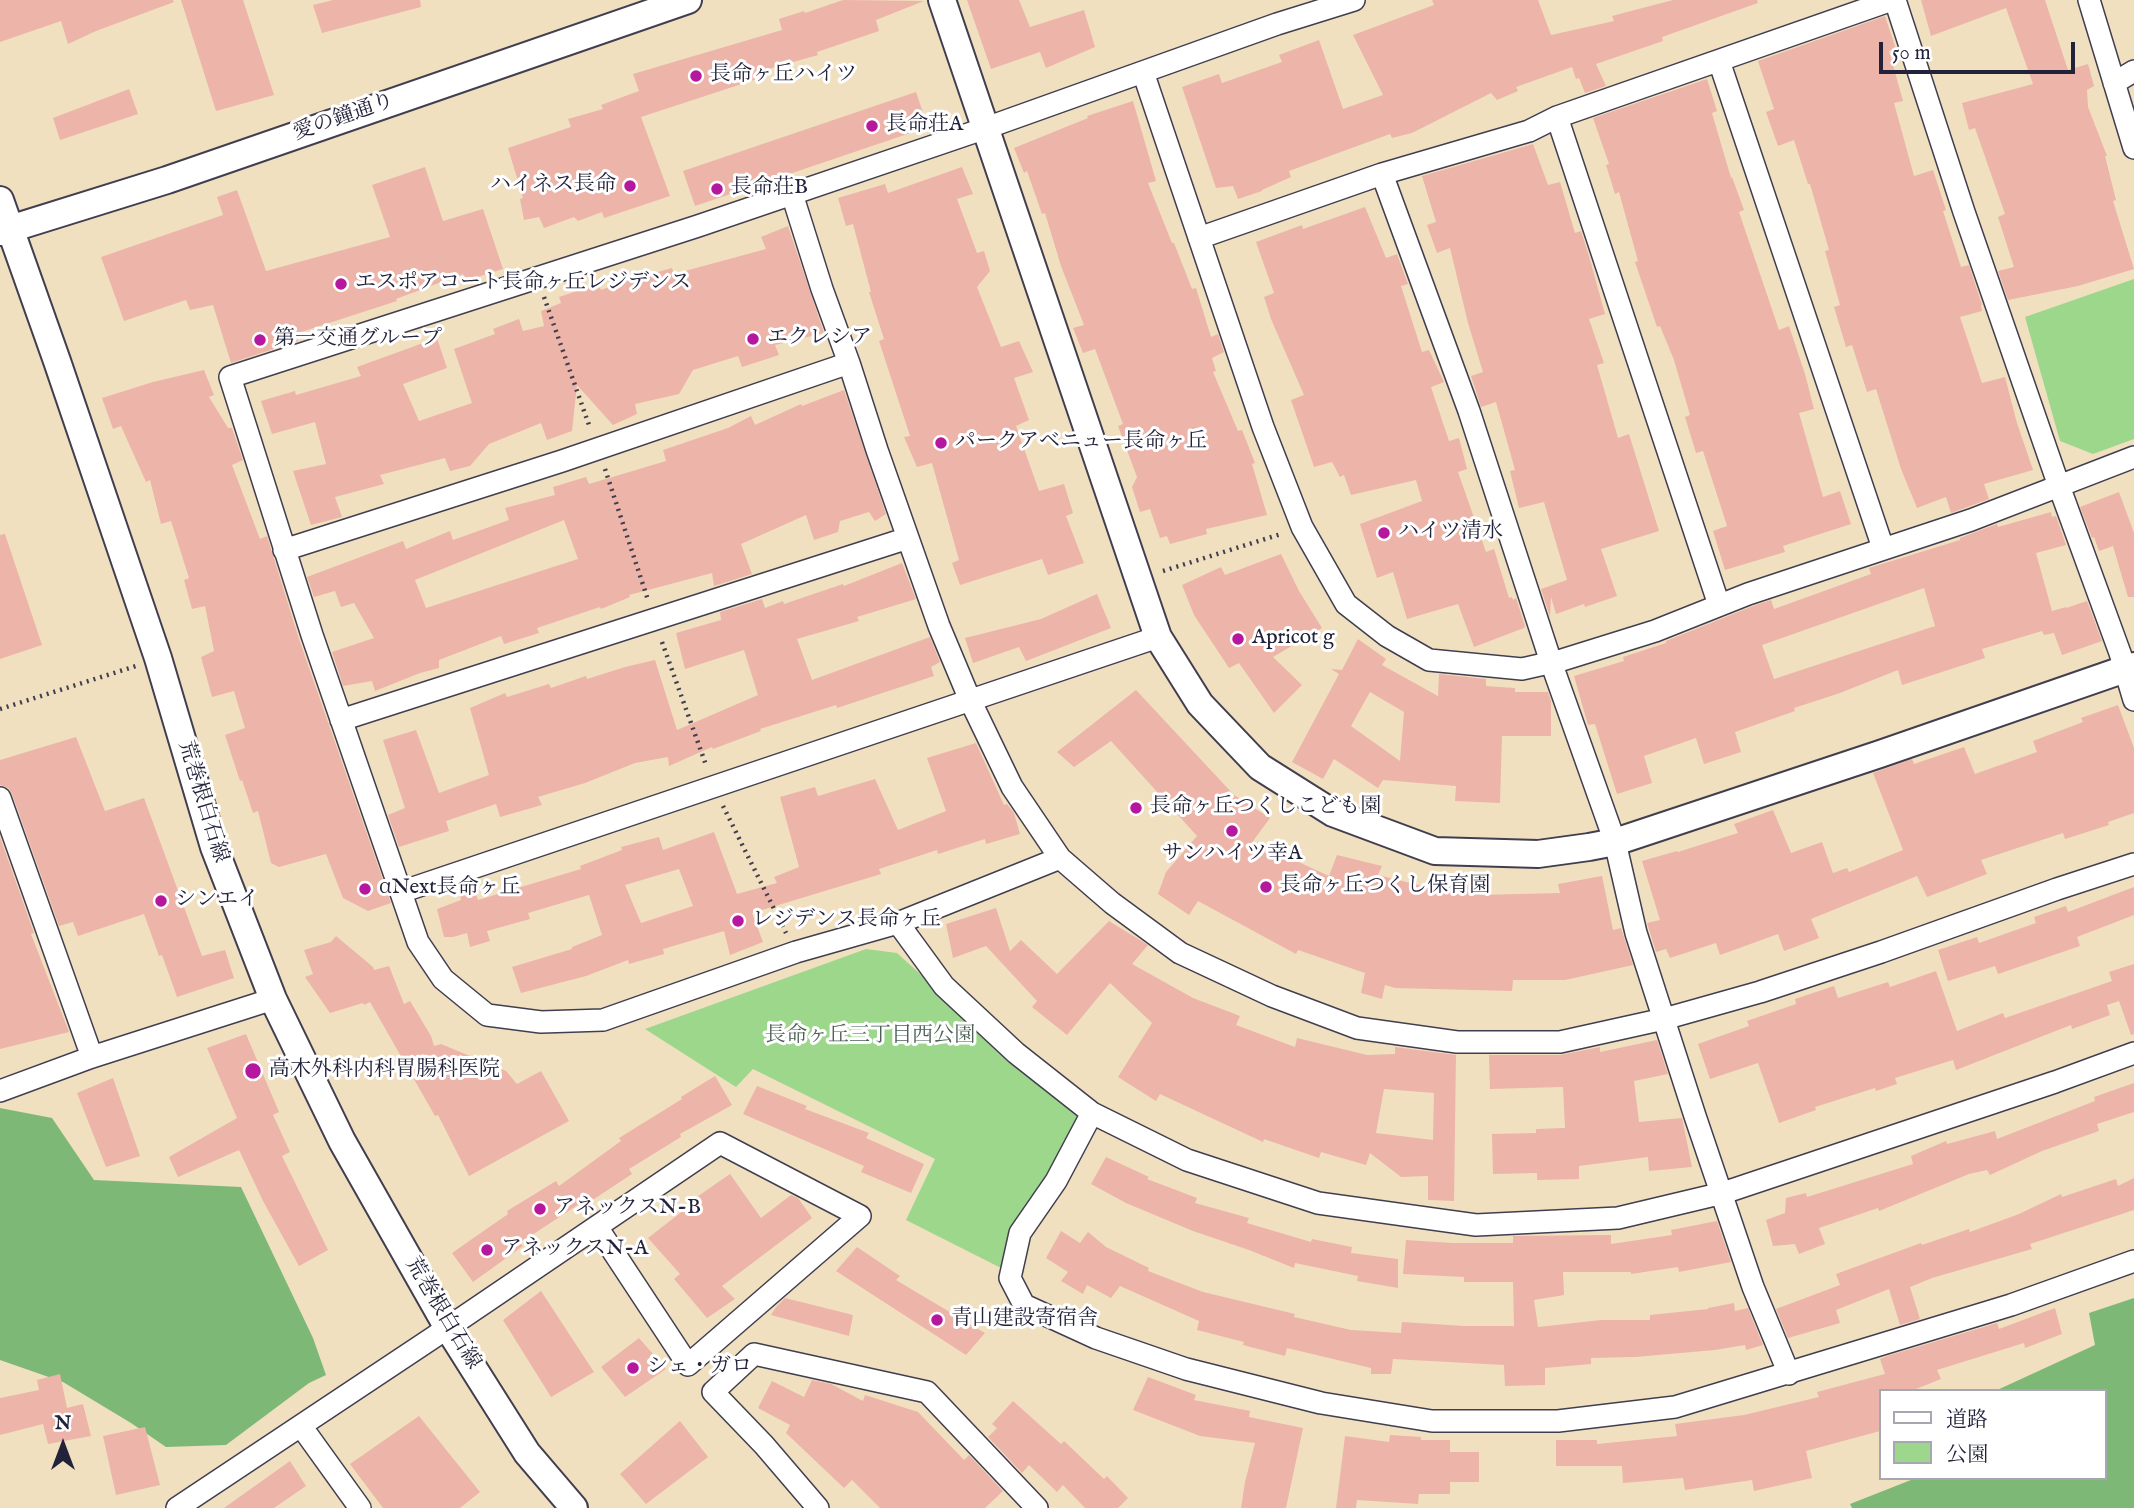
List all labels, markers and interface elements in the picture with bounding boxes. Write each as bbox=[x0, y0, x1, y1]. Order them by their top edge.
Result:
scale bar bbox=[1882, 28, 2078, 72]
text: 50 m bbox=[1892, 40, 1931, 67]
place label: 長命ヶ丘ハイツ bbox=[710, 63, 857, 89]
marker: 長命ヶ丘ハイツ bbox=[688, 68, 704, 84]
street label: 愛の鐘通り bbox=[290, 89, 398, 147]
place label: 長命荘A bbox=[886, 113, 963, 139]
marker: 長命荘A bbox=[864, 118, 880, 134]
place label: ハイネス長命 bbox=[490, 173, 616, 199]
place label: 長命荘B bbox=[731, 176, 808, 202]
marker: ハイネス長命 bbox=[622, 178, 638, 194]
marker: 長命荘B bbox=[709, 181, 725, 197]
place label: エスポアコート長命ヶ丘レジデンス bbox=[355, 271, 691, 297]
marker: エスポアコート長命ヶ丘レジデンス bbox=[333, 276, 349, 292]
place label: エクレシア bbox=[767, 326, 872, 352]
place label: 第一交通グループ bbox=[274, 327, 442, 353]
marker: エクレシア bbox=[745, 331, 761, 347]
marker: 第一交通グループ bbox=[252, 332, 268, 348]
place label: パークアベニュー長命ヶ丘 bbox=[955, 430, 1207, 456]
marker: パークアベニュー長命ヶ丘 bbox=[933, 435, 949, 451]
place label: ハイツ清水 bbox=[1398, 520, 1503, 546]
marker: ハイツ清水 bbox=[1376, 525, 1392, 541]
place label: Apricot g bbox=[1252, 626, 1334, 652]
marker: Apricot g bbox=[1230, 631, 1246, 647]
street label: 荒巻根白石線 bbox=[172, 738, 232, 866]
place label: 長命ヶ丘つくしこども園 bbox=[1150, 795, 1381, 821]
marker: 長命ヶ丘つくしこども園 bbox=[1128, 800, 1144, 816]
marker: サンハイツ幸A bbox=[1224, 823, 1240, 839]
place label: サンハイツ幸A bbox=[1162, 842, 1302, 868]
place label: 長命ヶ丘つくし保育園 bbox=[1280, 874, 1490, 900]
place label: αNext長命ヶ丘 bbox=[379, 876, 521, 902]
marker: 長命ヶ丘つくし保育園 bbox=[1258, 879, 1274, 895]
marker: αNext長命ヶ丘 bbox=[357, 881, 373, 897]
place label: シンエイ bbox=[175, 888, 259, 914]
marker: シンエイ bbox=[153, 893, 169, 909]
place label: レジデンス長命ヶ丘 bbox=[752, 908, 941, 934]
marker: レジデンス長命ヶ丘 bbox=[730, 913, 746, 929]
park label: 長命ヶ丘三丁目西公園 bbox=[765, 1024, 975, 1050]
place label: 高木外科内科胃腸科医院 bbox=[269, 1058, 500, 1084]
marker: 高木外科内科胃腸科医院 bbox=[243, 1061, 263, 1081]
place label: アネックスN-B bbox=[554, 1196, 701, 1222]
marker: アネックスN-B bbox=[532, 1201, 548, 1217]
place label: アネックスN-A bbox=[501, 1237, 648, 1263]
marker: アネックスN-A bbox=[479, 1242, 495, 1258]
street label: 荒巻根白石線 bbox=[399, 1254, 485, 1374]
place label: 青山建設寄宿舎 bbox=[951, 1307, 1098, 1333]
marker: 青山建設寄宿舎 bbox=[929, 1312, 945, 1328]
place label: シェ・ガロ bbox=[647, 1355, 752, 1381]
marker: シェ・ガロ bbox=[625, 1360, 641, 1376]
legend bbox=[1878, 1389, 2106, 1480]
text: 道路 bbox=[1946, 1407, 1988, 1434]
north arrow bbox=[28, 1410, 98, 1480]
text: N bbox=[55, 1412, 71, 1436]
text: 公園 bbox=[1946, 1442, 1988, 1469]

